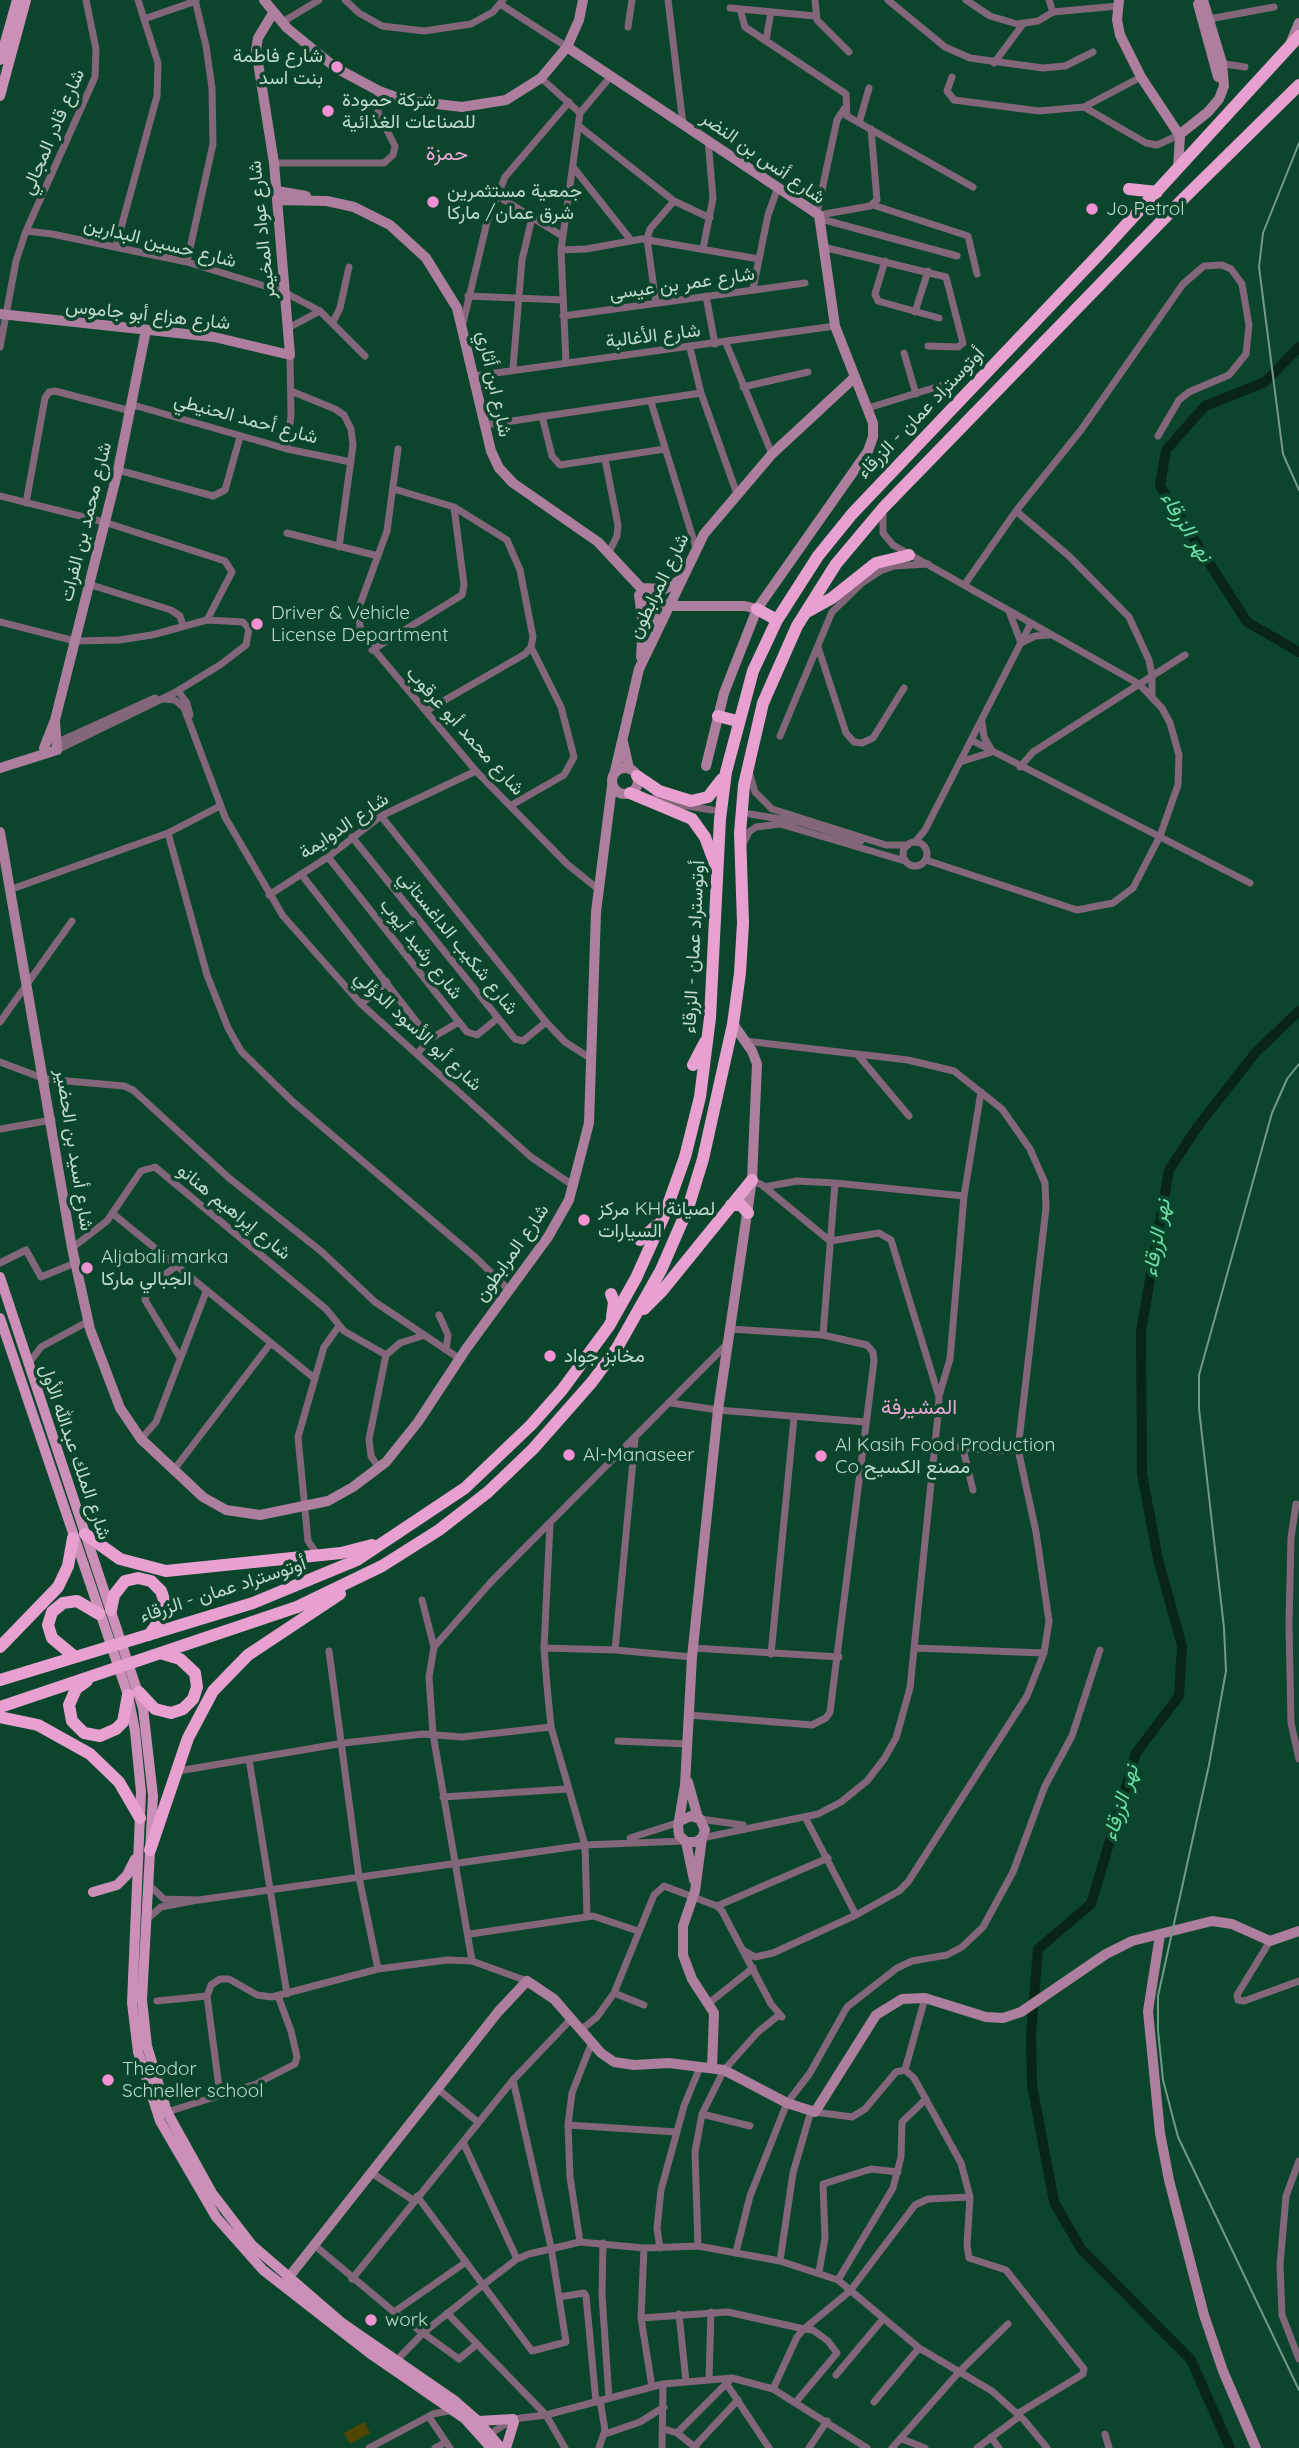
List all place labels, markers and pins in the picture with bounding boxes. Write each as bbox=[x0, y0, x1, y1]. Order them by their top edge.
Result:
place label: شارع فاطمة بنت اسد bbox=[233, 45, 323, 89]
marker: شارع فاطمة بنت اسد bbox=[329, 59, 345, 75]
place label: شركة حمودة للصناعات الغذائية bbox=[342, 89, 476, 133]
marker: شركة حمودة للصناعات الغذائية bbox=[320, 103, 336, 119]
place label: جمعية مستثمرين شرق عمان/ ماركا bbox=[447, 180, 582, 224]
marker: جمعية مستثمرين شرق عمان/ ماركا bbox=[425, 194, 441, 210]
place label: Jo Petrol bbox=[1106, 198, 1185, 220]
marker: Jo Petrol bbox=[1084, 201, 1100, 217]
place label: Driver & Vehicle License Department bbox=[271, 602, 448, 646]
marker: Driver & Vehicle License Department bbox=[249, 616, 265, 632]
place label: مركز KH لصيانة السيارات bbox=[598, 1198, 715, 1242]
marker: مركز KH لصيانة السيارات bbox=[576, 1212, 592, 1228]
place label: Aljabali marka الجبالي ماركا bbox=[101, 1246, 228, 1290]
marker: Aljabali marka الجبالي ماركا bbox=[79, 1260, 95, 1276]
place label: مخابز جواد bbox=[564, 1345, 645, 1367]
marker: مخابز جواد bbox=[542, 1348, 558, 1364]
place label: Al Kasih Food Production Co مصنع الكسيح bbox=[835, 1434, 1055, 1478]
place label: Al-Manaseer bbox=[583, 1444, 694, 1466]
marker: Al-Manaseer bbox=[561, 1447, 577, 1463]
marker: Al Kasih Food Production Co مصنع الكسيح bbox=[813, 1448, 829, 1464]
place label: Theodor Schneller school bbox=[122, 2058, 264, 2102]
marker: Theodor Schneller school bbox=[100, 2072, 116, 2088]
place label: work bbox=[385, 2309, 428, 2331]
marker: work bbox=[363, 2312, 379, 2328]

